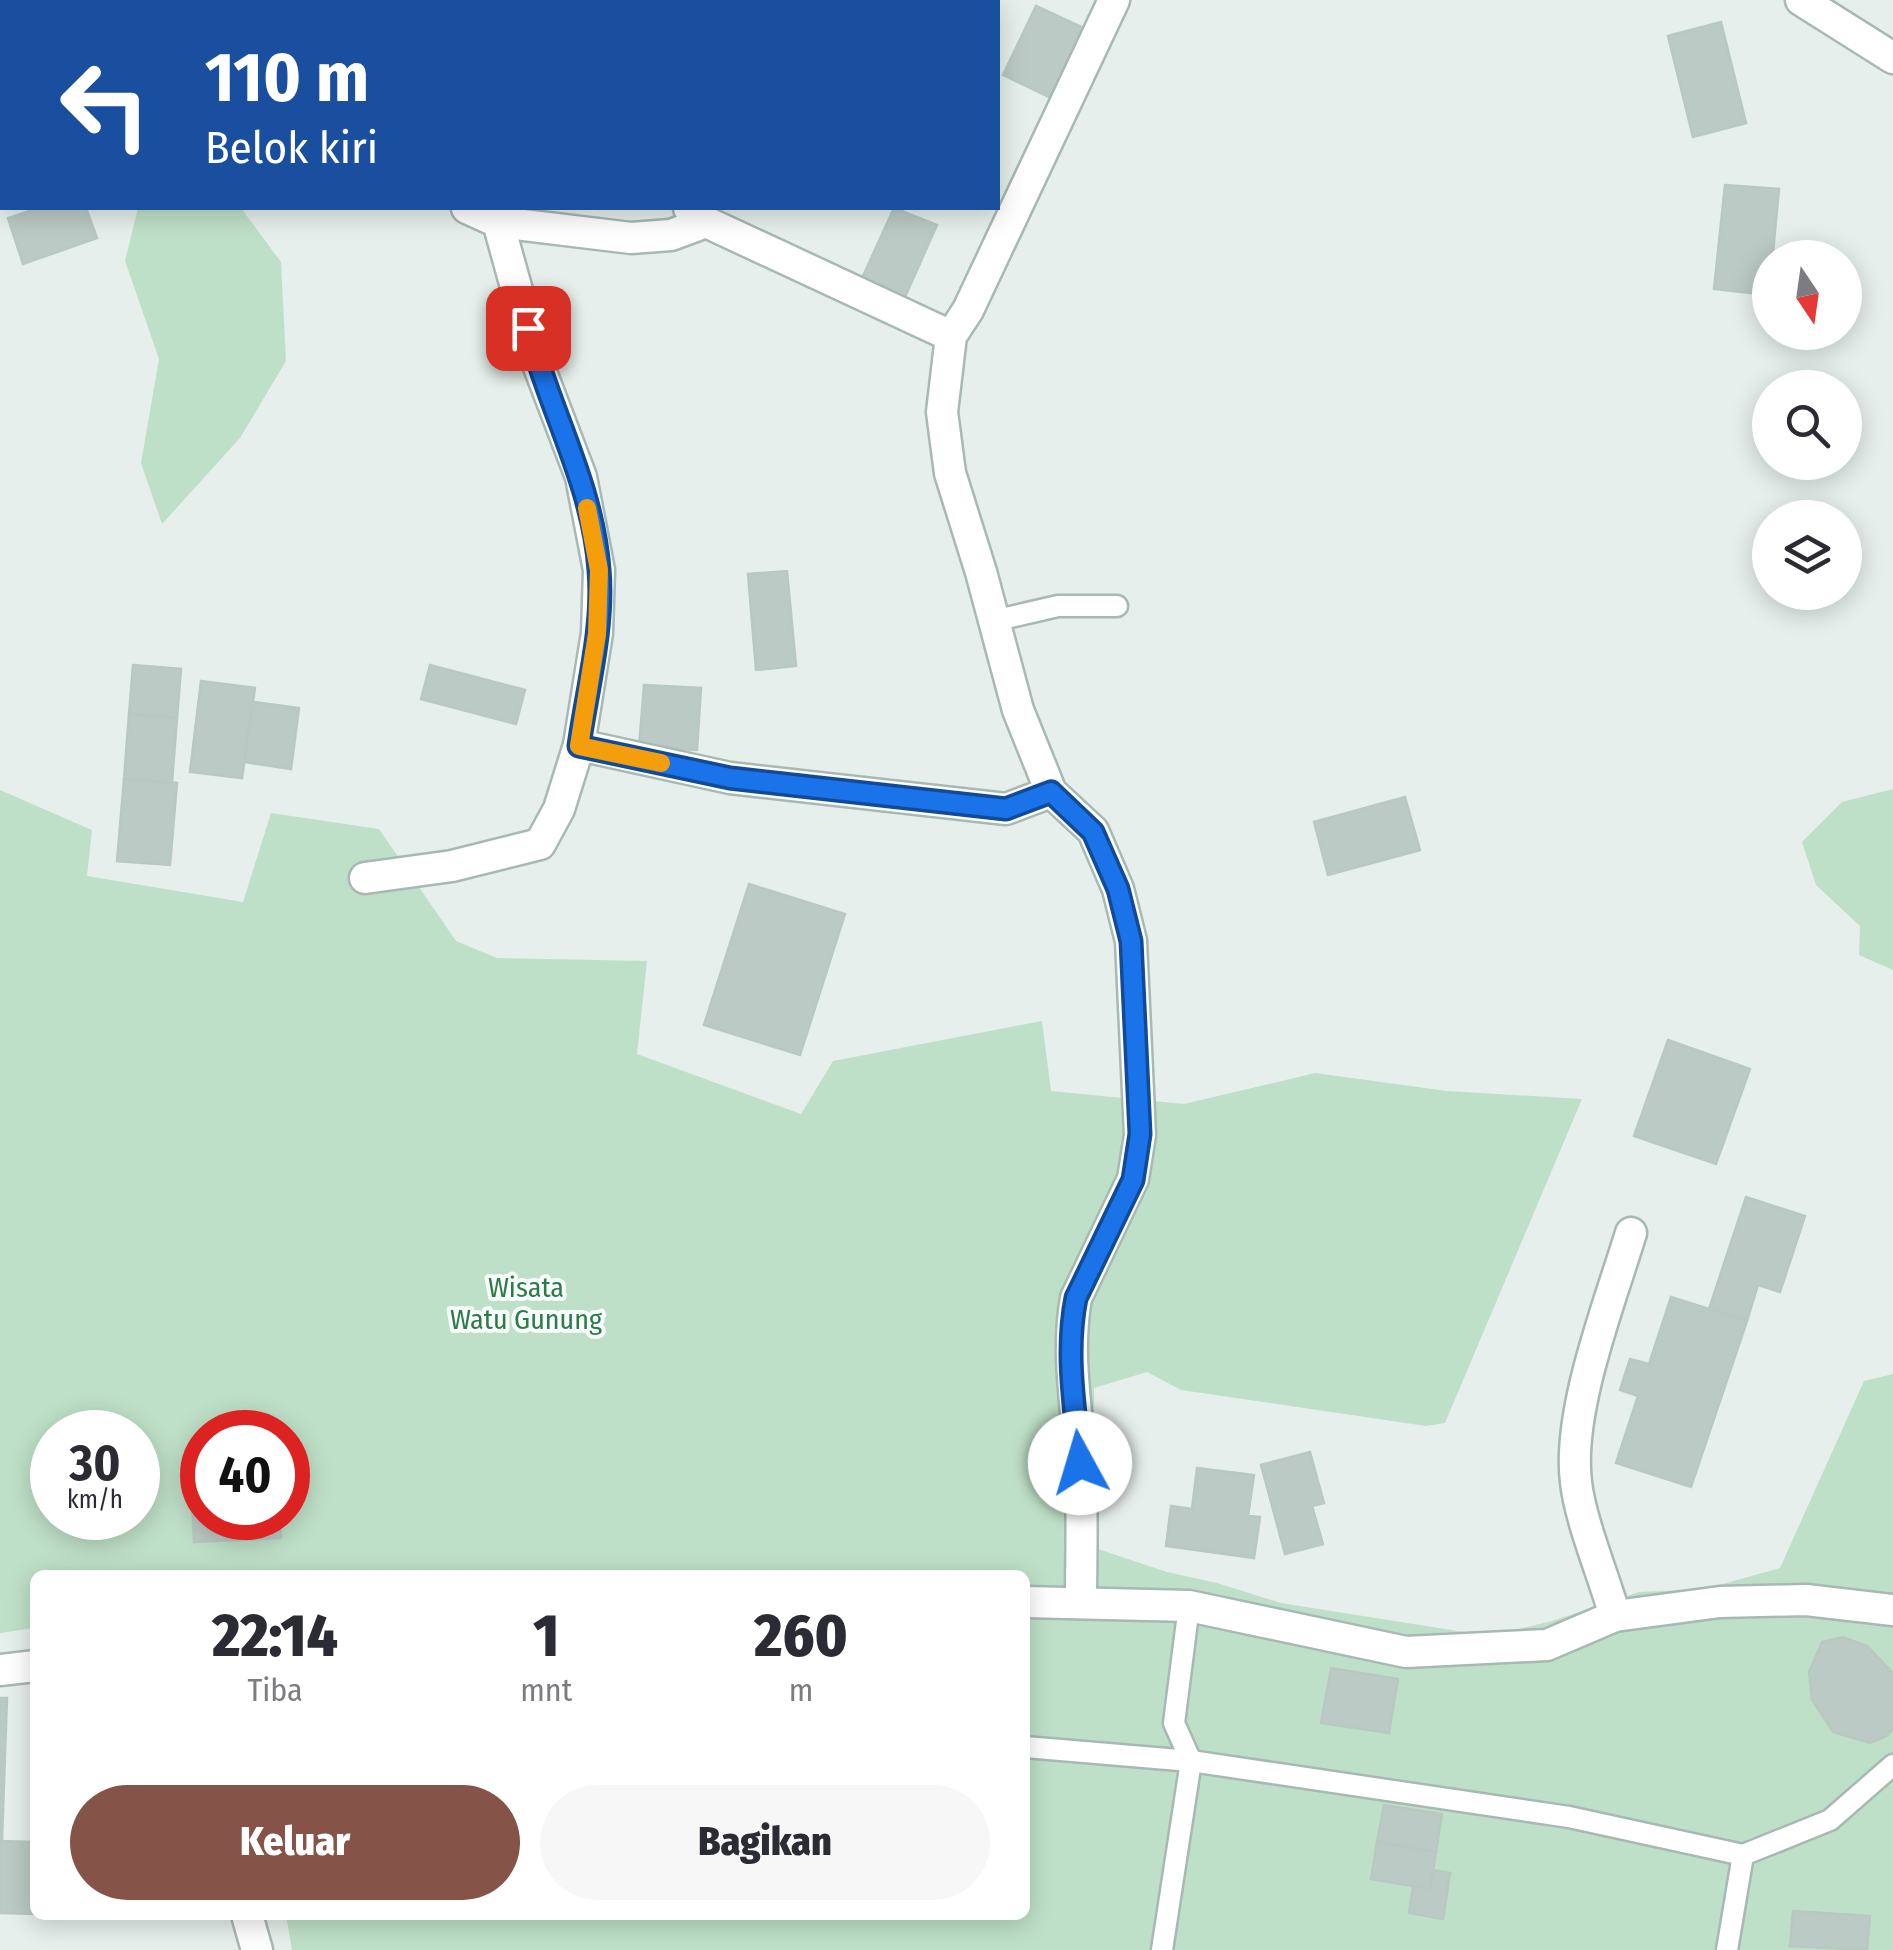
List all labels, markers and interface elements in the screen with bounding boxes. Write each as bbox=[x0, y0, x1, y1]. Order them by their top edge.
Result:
text: 110 m bbox=[205, 36, 369, 120]
icon: left bbox=[40, 40, 170, 170]
text: Belok kiri bbox=[205, 121, 378, 175]
north arrow bbox=[1752, 240, 1862, 350]
map controls bbox=[1752, 240, 1862, 610]
pin bbox=[486, 286, 571, 371]
icon: arrive bbox=[501, 301, 556, 356]
button: search bbox=[1752, 370, 1862, 480]
button: layers bbox=[1752, 500, 1862, 610]
park label: Wisata Watu Gunung bbox=[450, 1271, 603, 1336]
speed limit sign: 40 bbox=[180, 1410, 310, 1540]
position arrow bbox=[1028, 1411, 1132, 1515]
text: 30 bbox=[70, 1433, 120, 1493]
text: km/h bbox=[67, 1485, 123, 1515]
text: 22:14 bbox=[212, 1600, 338, 1672]
text: 1 bbox=[533, 1600, 559, 1672]
text: 260 bbox=[754, 1600, 848, 1672]
text: Tiba bbox=[247, 1671, 303, 1709]
text: mnt bbox=[520, 1671, 572, 1709]
text: m bbox=[789, 1671, 813, 1709]
button: Keluar bbox=[70, 1785, 520, 1900]
button: Bagikan bbox=[540, 1785, 990, 1900]

